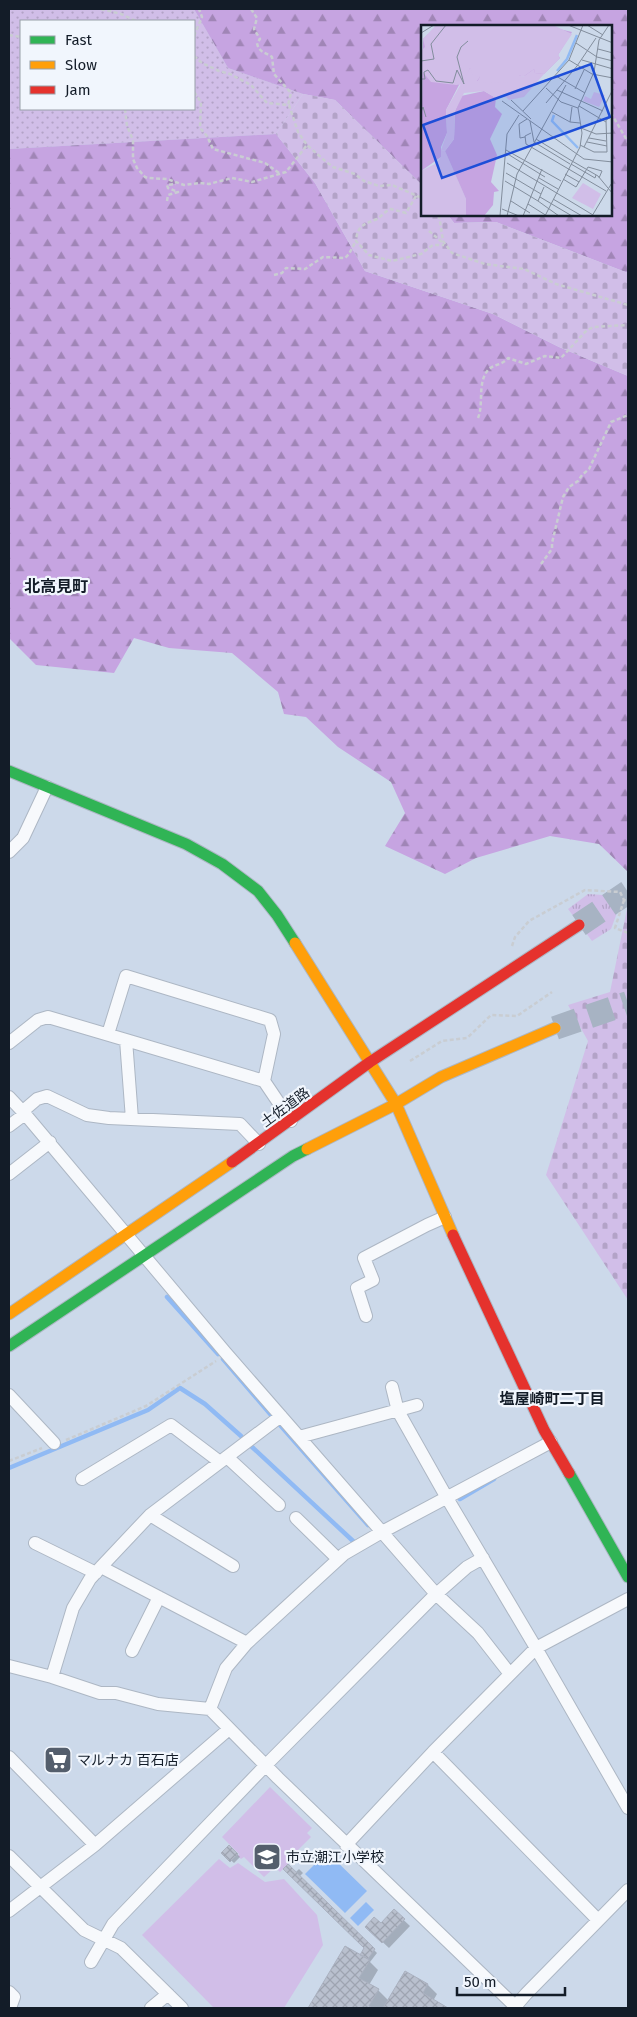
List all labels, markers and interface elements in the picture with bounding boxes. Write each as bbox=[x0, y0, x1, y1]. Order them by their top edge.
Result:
legend bbox=[20, 20, 195, 110]
inset map bbox=[421, 25, 612, 216]
text: Fast bbox=[65, 31, 92, 49]
text: Slow bbox=[65, 56, 97, 74]
text: Jam bbox=[65, 81, 91, 99]
district label: 北高見町 bbox=[24, 577, 88, 596]
street label: 土佐道路 bbox=[258, 1084, 313, 1131]
district label: 塩屋崎町二丁目 bbox=[499, 1390, 605, 1408]
supermarket icon: マルナカ 百石店 bbox=[43, 1745, 73, 1775]
place label: マルナカ 百石店 bbox=[77, 1752, 179, 1769]
school or university icon: 市立潮江小学校 bbox=[252, 1842, 282, 1872]
place label: 市立潮江小学校 bbox=[286, 1849, 384, 1866]
scale bar bbox=[457, 1964, 564, 1996]
text: 50 m bbox=[464, 1973, 497, 1991]

